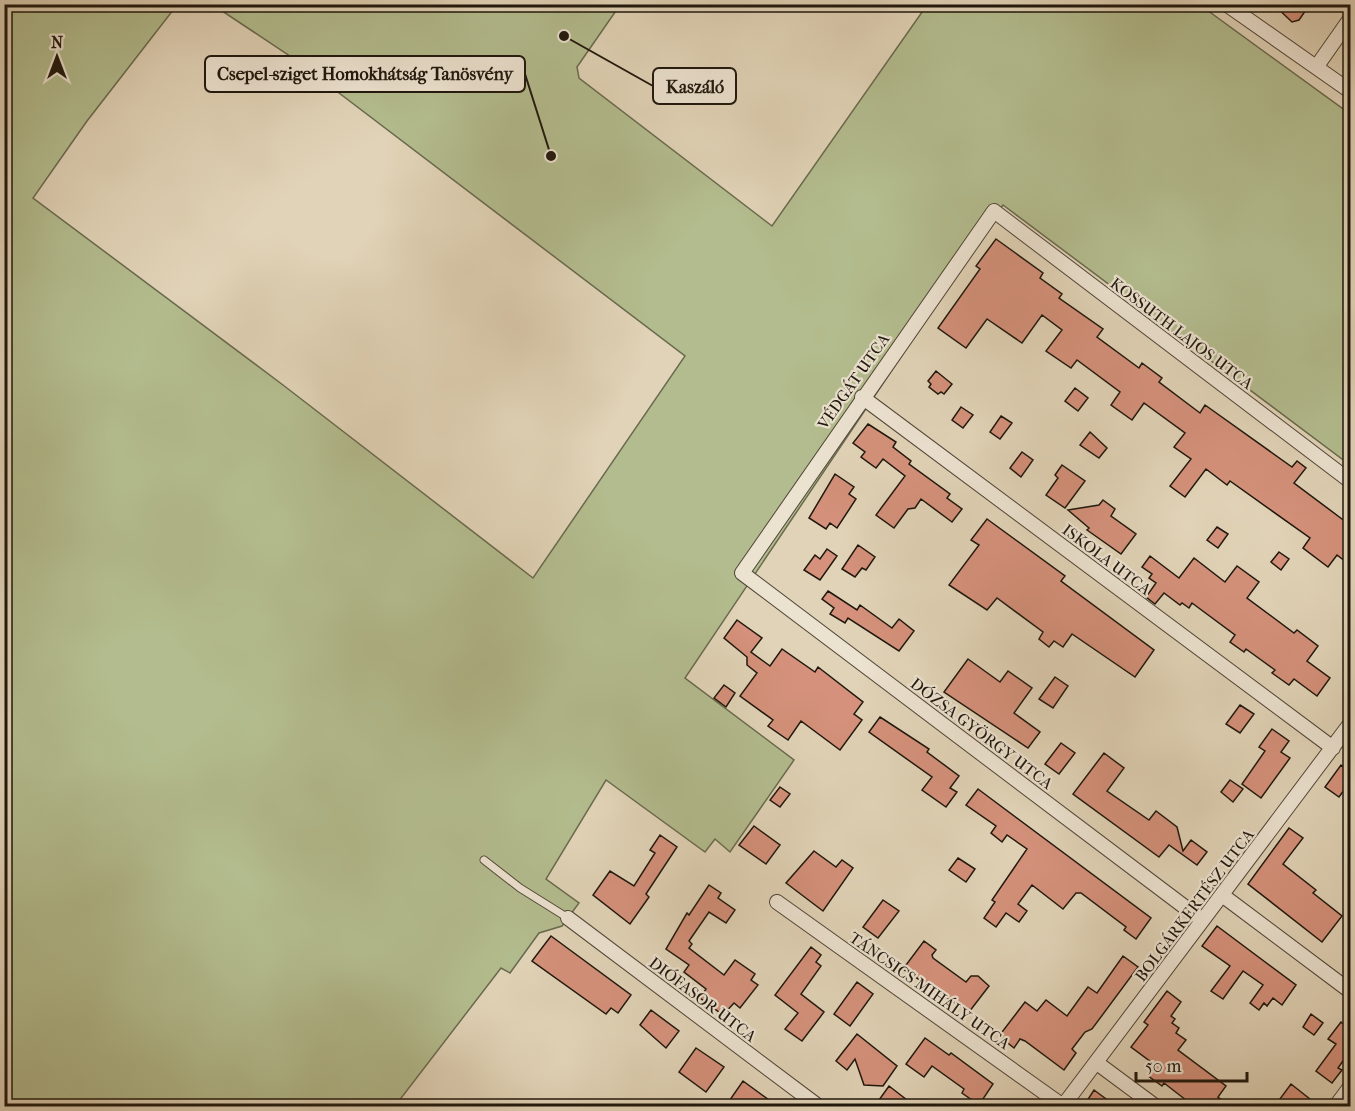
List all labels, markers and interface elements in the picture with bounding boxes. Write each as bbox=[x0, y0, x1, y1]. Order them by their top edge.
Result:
north arrow bbox=[27, 27, 87, 87]
text: N bbox=[51, 33, 64, 52]
callout: Csepel-sziget Homokhátság Tanösvény bbox=[205, 56, 525, 92]
text: Csepel-sziget Homokhátság Tanösvény bbox=[217, 64, 515, 85]
callout: Kaszáló bbox=[653, 68, 736, 104]
text: Kaszáló bbox=[666, 77, 724, 98]
street label: KOSSUTH LAJOS UTCA bbox=[1107, 274, 1257, 394]
street label: VÉDGÁT UTCA bbox=[812, 329, 894, 434]
street label: ISKOLA UTCA bbox=[1059, 520, 1155, 599]
street label: DÓZSA GYÖRGY UTCA bbox=[907, 673, 1058, 793]
street label: BOLGÁRKERTÉSZ UTCA bbox=[1130, 824, 1258, 985]
street label: TÁNCSICS MIHÁLY UTCA bbox=[846, 927, 1015, 1054]
street label: DIÓFASOR UTCA bbox=[645, 952, 761, 1046]
scale bar bbox=[1136, 1045, 1247, 1083]
text: 50 m bbox=[1145, 1056, 1182, 1077]

